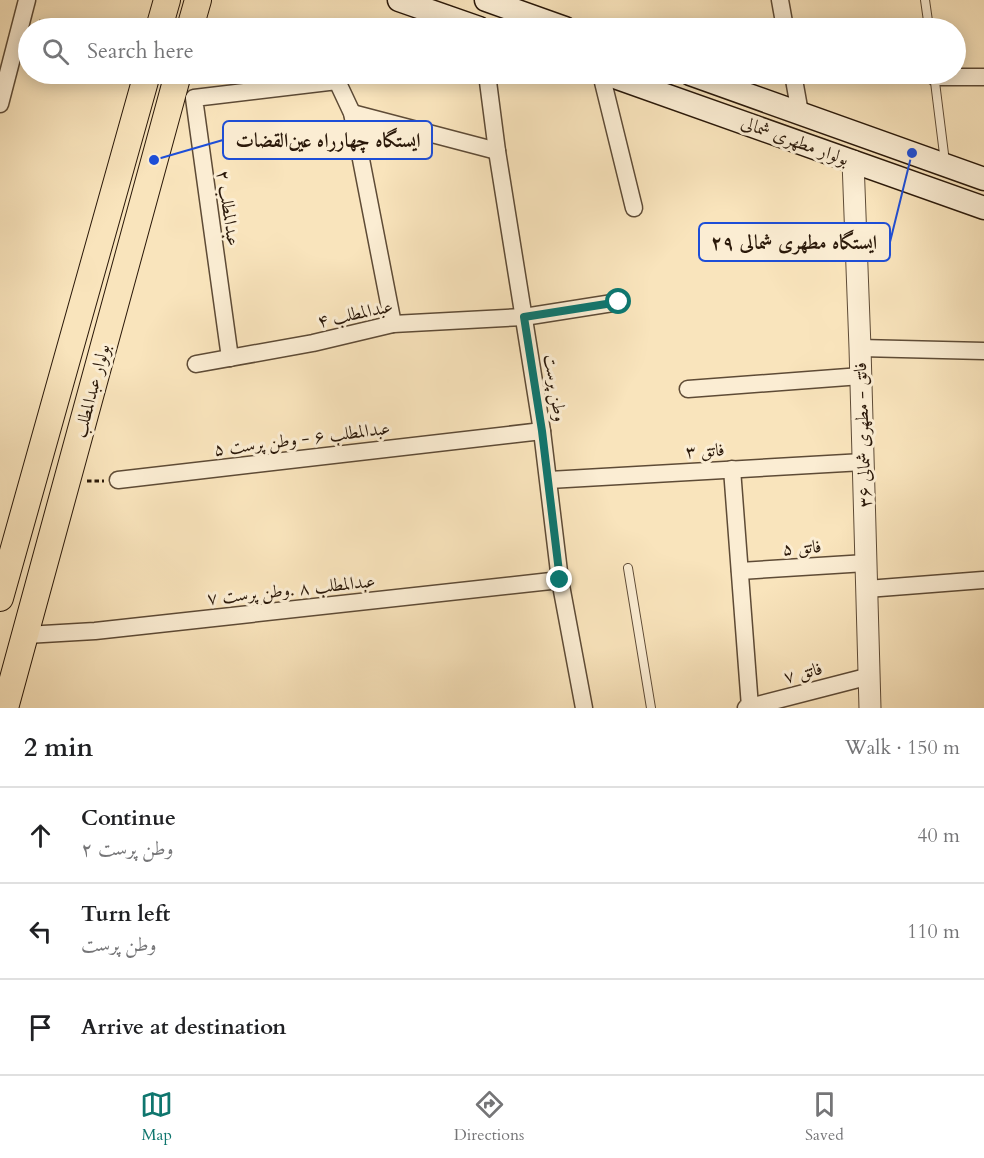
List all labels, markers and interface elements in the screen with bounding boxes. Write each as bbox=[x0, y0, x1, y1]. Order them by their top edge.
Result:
search box bbox=[18, 18, 966, 84]
icon: search bbox=[39, 35, 72, 68]
text: Search here bbox=[87, 36, 194, 66]
street label: بولوار مطهری شمالی bbox=[738, 110, 852, 172]
callout: ایستگاه چهارراه عین‌القضات bbox=[223, 121, 432, 159]
text: ایستگاه چهارراه عین‌القضات bbox=[236, 127, 420, 154]
street label: عبدالمطلب ۲ bbox=[210, 168, 246, 248]
callout: ایستگاه مطهری شمالی ۲۹ bbox=[699, 223, 890, 261]
text: ایستگاه مطهری شمالی ۲۹ bbox=[711, 229, 877, 256]
route start bbox=[605, 288, 631, 314]
street label: عبدالمطلب ۴ bbox=[315, 294, 395, 334]
street label: بولوار عبدالمطلب bbox=[67, 341, 117, 441]
street label: وطن پرست bbox=[537, 352, 573, 424]
street label: فاتق - مطهری شمالی ۳۶ bbox=[848, 362, 878, 508]
street label: عبدالمطلب ۶ - وطن پرست ۵ bbox=[212, 416, 392, 462]
street label: فاتق ۳ bbox=[685, 437, 725, 465]
street label: فاتق ۵ bbox=[782, 534, 822, 562]
route end bbox=[546, 566, 572, 592]
street label: عبدالمطلب ۸ .وطن پرست ۷ bbox=[206, 569, 376, 611]
street label: فاتق ۷ bbox=[781, 656, 825, 690]
text: 2 min bbox=[24, 730, 93, 765]
text: Walk · 150 m bbox=[845, 734, 960, 761]
text: Continue bbox=[81, 803, 176, 833]
icon: ahead bbox=[24, 819, 57, 852]
text: 40 m bbox=[917, 822, 960, 849]
text: وطن پرست ۲ bbox=[81, 835, 174, 862]
text: Turn left bbox=[81, 899, 170, 929]
icon: left bbox=[24, 915, 57, 948]
text: 110 m bbox=[907, 918, 960, 945]
text: وطن پرست bbox=[81, 931, 157, 958]
icon: arrive bbox=[24, 1011, 57, 1044]
text: Arrive at destination bbox=[81, 1012, 286, 1042]
tab: Map bbox=[140, 1088, 173, 1146]
tab: Directions bbox=[454, 1088, 524, 1146]
tab: Saved bbox=[805, 1088, 844, 1146]

